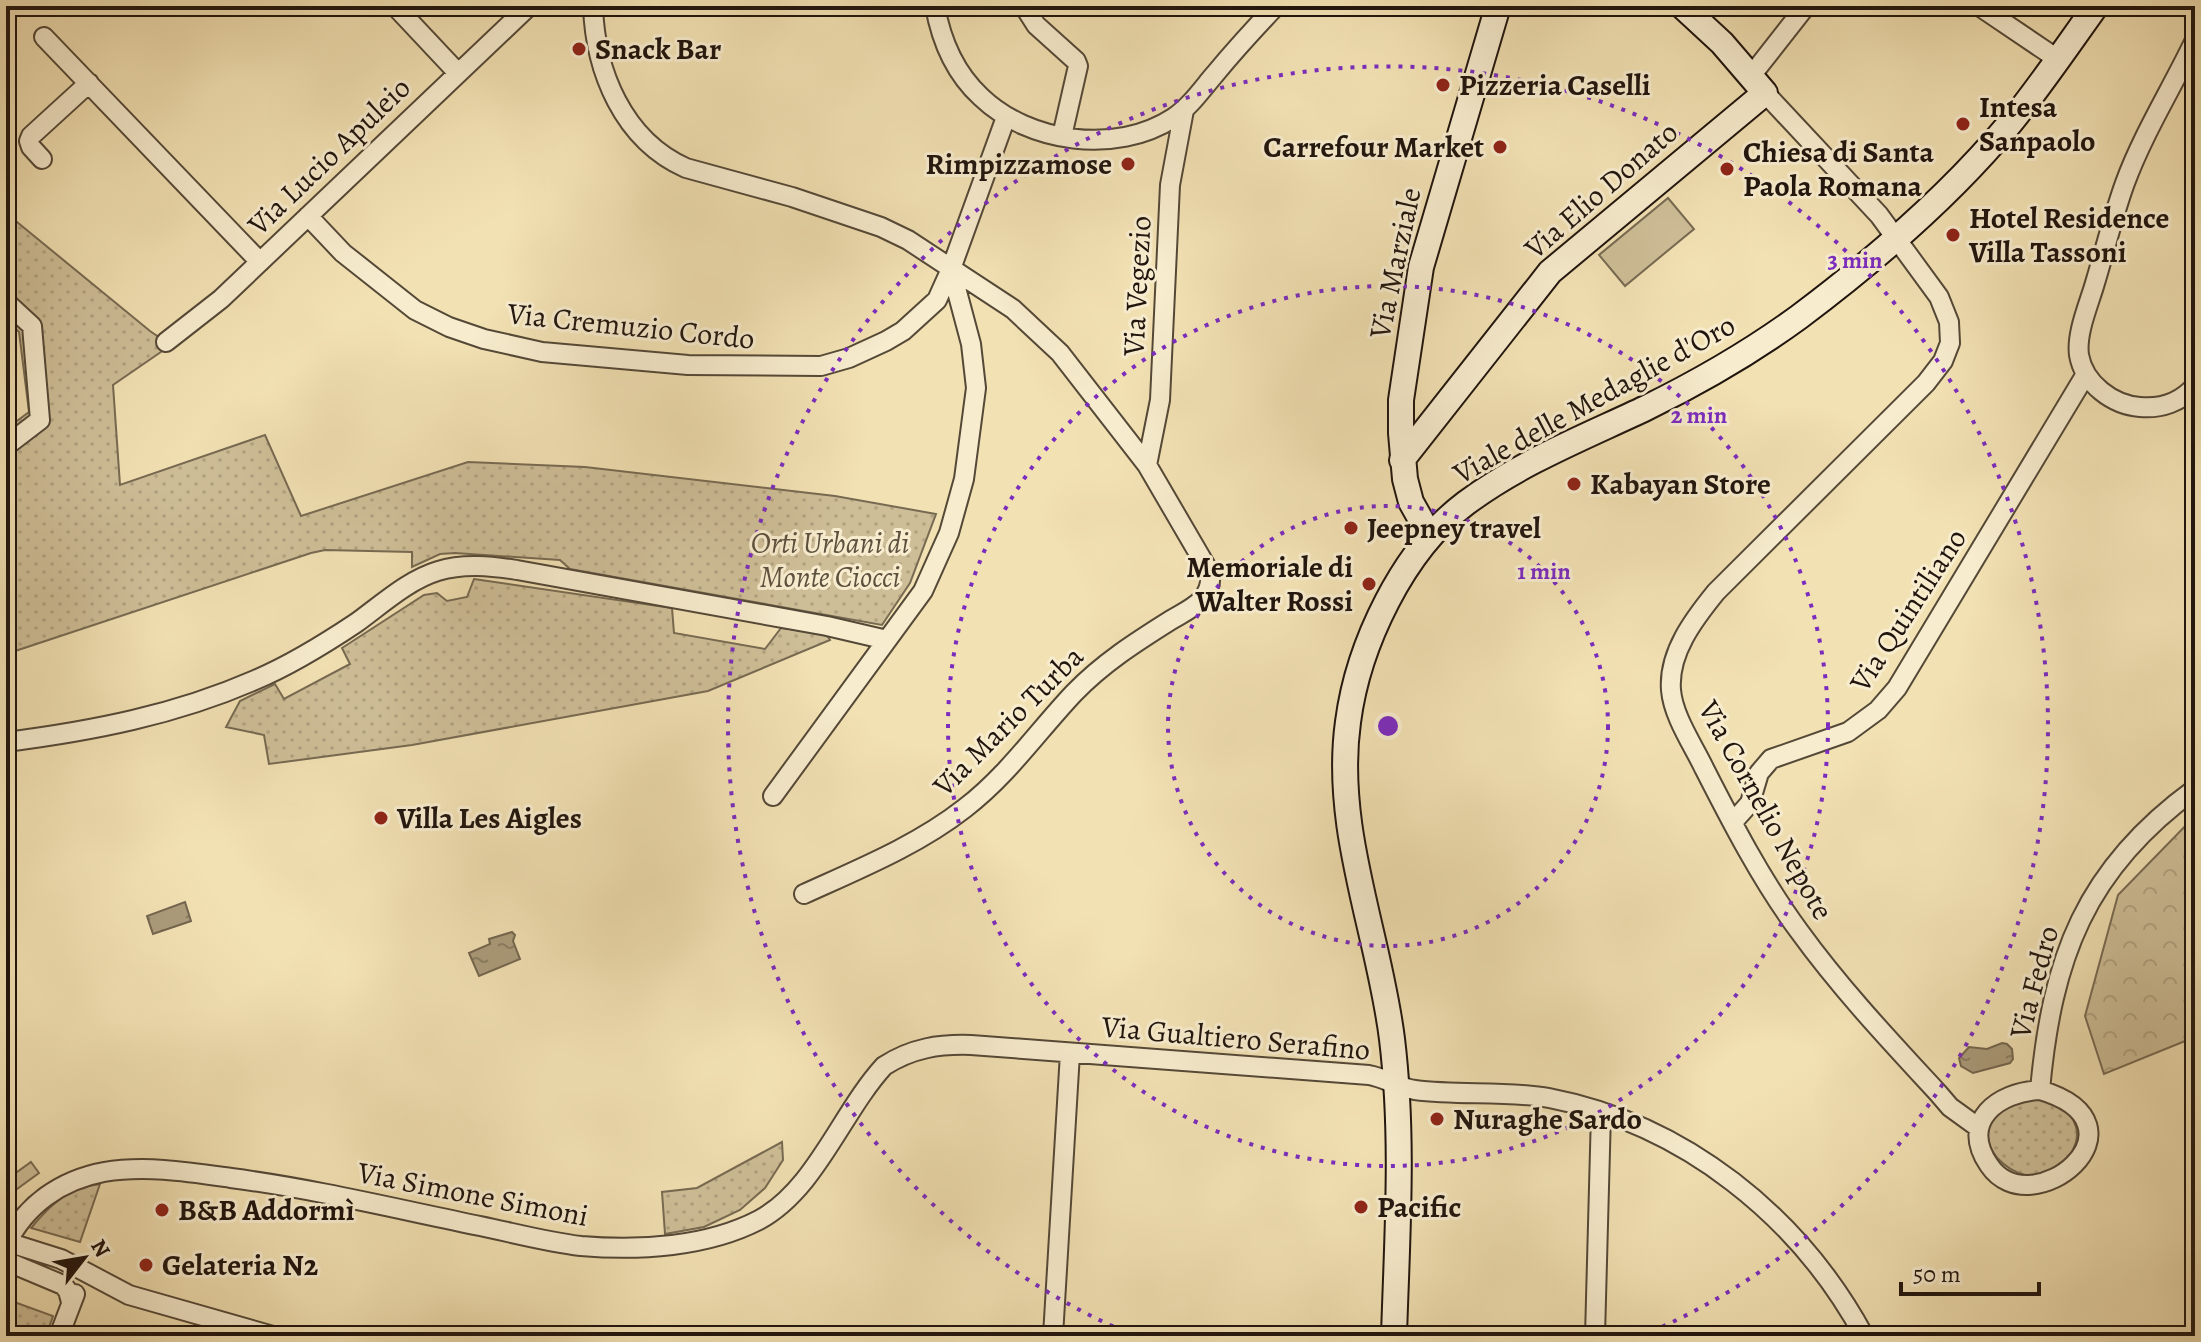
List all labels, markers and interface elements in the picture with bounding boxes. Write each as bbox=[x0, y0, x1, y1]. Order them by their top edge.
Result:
place label: Snack Bar bbox=[595, 29, 721, 69]
marker: Snack Bar bbox=[570, 40, 588, 58]
place label: Pizzeria Caselli bbox=[1459, 65, 1651, 105]
street label: Via Lucio Apuleio bbox=[238, 68, 419, 245]
marker: Pizzeria Caselli bbox=[1434, 76, 1452, 94]
place label: Intesa Sanpaolo bbox=[1979, 87, 2096, 161]
street label: Via Elio Donato bbox=[1515, 112, 1686, 268]
marker: Intesa Sanpaolo bbox=[1954, 115, 1972, 133]
place label: Carrefour Market bbox=[1263, 127, 1484, 167]
place label: Chiesa di Santa Paola Romana bbox=[1743, 132, 1935, 206]
marker: Carrefour Market bbox=[1491, 138, 1509, 156]
place label: Rimpizzamose bbox=[925, 144, 1112, 184]
marker: Rimpizzamose bbox=[1119, 155, 1137, 173]
marker: Chiesa di Santa Paola Romana bbox=[1718, 160, 1736, 178]
street label: Via Marziale bbox=[1359, 184, 1430, 343]
place label: Hotel Residence Villa Tassoni bbox=[1968, 198, 2169, 272]
street label: Via Vegezio bbox=[1113, 215, 1161, 358]
marker: Hotel Residence Villa Tassoni bbox=[1944, 226, 1962, 244]
text: 3 min bbox=[1827, 244, 1883, 276]
street label: Via Cremuzio Cordo bbox=[505, 293, 756, 359]
street label: Viale delle Medaglie d'Oro bbox=[1445, 305, 1742, 494]
text: 2 min bbox=[1671, 399, 1728, 431]
place label: Kabayan Store bbox=[1590, 464, 1771, 504]
marker: Kabayan Store bbox=[1565, 475, 1583, 493]
place label: Jeepney travel bbox=[1367, 508, 1541, 548]
marker: Jeepney travel bbox=[1342, 519, 1360, 537]
street label: Via Quintiliano bbox=[1840, 521, 1976, 700]
park label: Orti Urbani di Monte Ciocci bbox=[751, 523, 909, 597]
place label: Memoriale di Walter Rossi bbox=[1186, 547, 1353, 621]
text: 1 min bbox=[1517, 555, 1571, 587]
marker: Memoriale di Walter Rossi bbox=[1360, 575, 1378, 593]
street label: Via Mario Turba bbox=[923, 637, 1092, 806]
street label: Via Cornelio Nepote bbox=[1689, 692, 1843, 927]
centre of rings bbox=[1374, 712, 1402, 740]
place label: Villa Les Aigles bbox=[396, 798, 582, 838]
marker: Villa Les Aigles bbox=[372, 809, 390, 827]
street label: Via Fedro bbox=[2000, 921, 2068, 1044]
street label: Via Gualtiero Serafino bbox=[1099, 1006, 1372, 1070]
place label: Nuraghe Sardo bbox=[1453, 1099, 1642, 1139]
marker: Nuraghe Sardo bbox=[1428, 1110, 1446, 1128]
street label: Via Simone Simoni bbox=[353, 1152, 592, 1236]
place label: Pacific bbox=[1377, 1187, 1461, 1227]
place label: B&B Addormì bbox=[178, 1190, 355, 1230]
marker: Pacific bbox=[1352, 1198, 1370, 1216]
marker: B&B Addormì bbox=[153, 1201, 171, 1219]
north arrow bbox=[44, 1218, 124, 1298]
text: N bbox=[83, 1234, 117, 1263]
place label: Gelateria N2 bbox=[162, 1245, 319, 1285]
scale bar bbox=[1901, 1246, 2039, 1296]
marker: Gelateria N2 bbox=[137, 1256, 155, 1274]
text: 50 m bbox=[1913, 1258, 1961, 1290]

